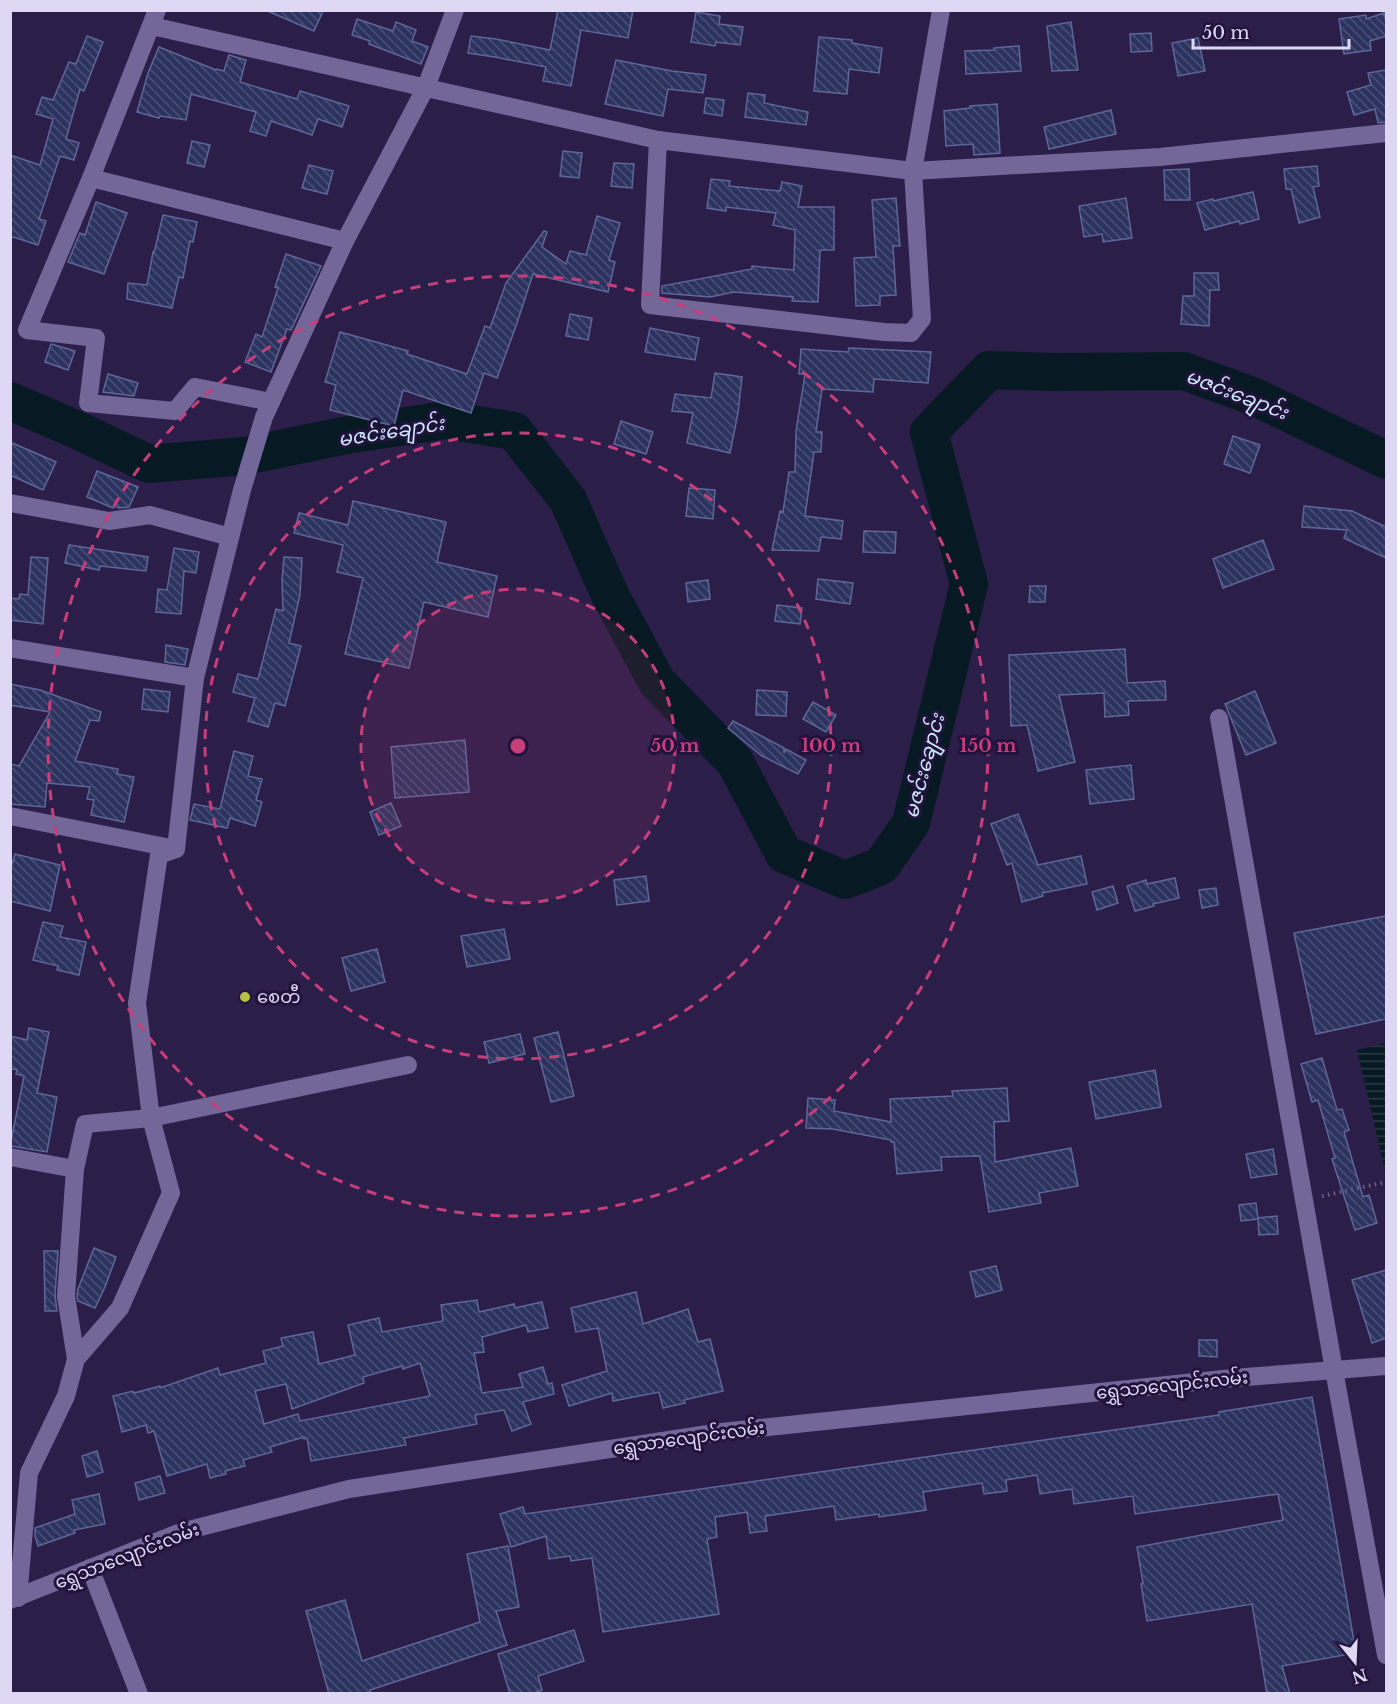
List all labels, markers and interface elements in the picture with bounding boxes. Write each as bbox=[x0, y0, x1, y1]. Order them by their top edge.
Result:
scale bar bbox=[1193, 12, 1349, 50]
text: 50 m bbox=[1202, 22, 1250, 44]
water label: မဇင်းချောင်း bbox=[1181, 362, 1293, 429]
water label: မဇင်းချောင်း bbox=[336, 409, 448, 456]
water label: မဇင်းချောင်း bbox=[897, 710, 955, 822]
text: 50 m bbox=[651, 735, 700, 757]
text: 100 m bbox=[801, 735, 861, 757]
text: 150 m bbox=[960, 735, 1017, 757]
centre of rings bbox=[508, 736, 528, 756]
place label: စေတီ bbox=[257, 983, 301, 1008]
marker: စေတီ bbox=[238, 990, 252, 1004]
street label: ရွှေသာလျောင်းလမ်း bbox=[1095, 1364, 1250, 1408]
street label: ရွှေသာလျောင်းလမ်း bbox=[612, 1414, 767, 1463]
street label: ရွှေသာလျောင်းလမ်း bbox=[51, 1516, 204, 1597]
north arrow bbox=[1325, 1632, 1385, 1692]
text: N bbox=[1349, 1664, 1370, 1688]

